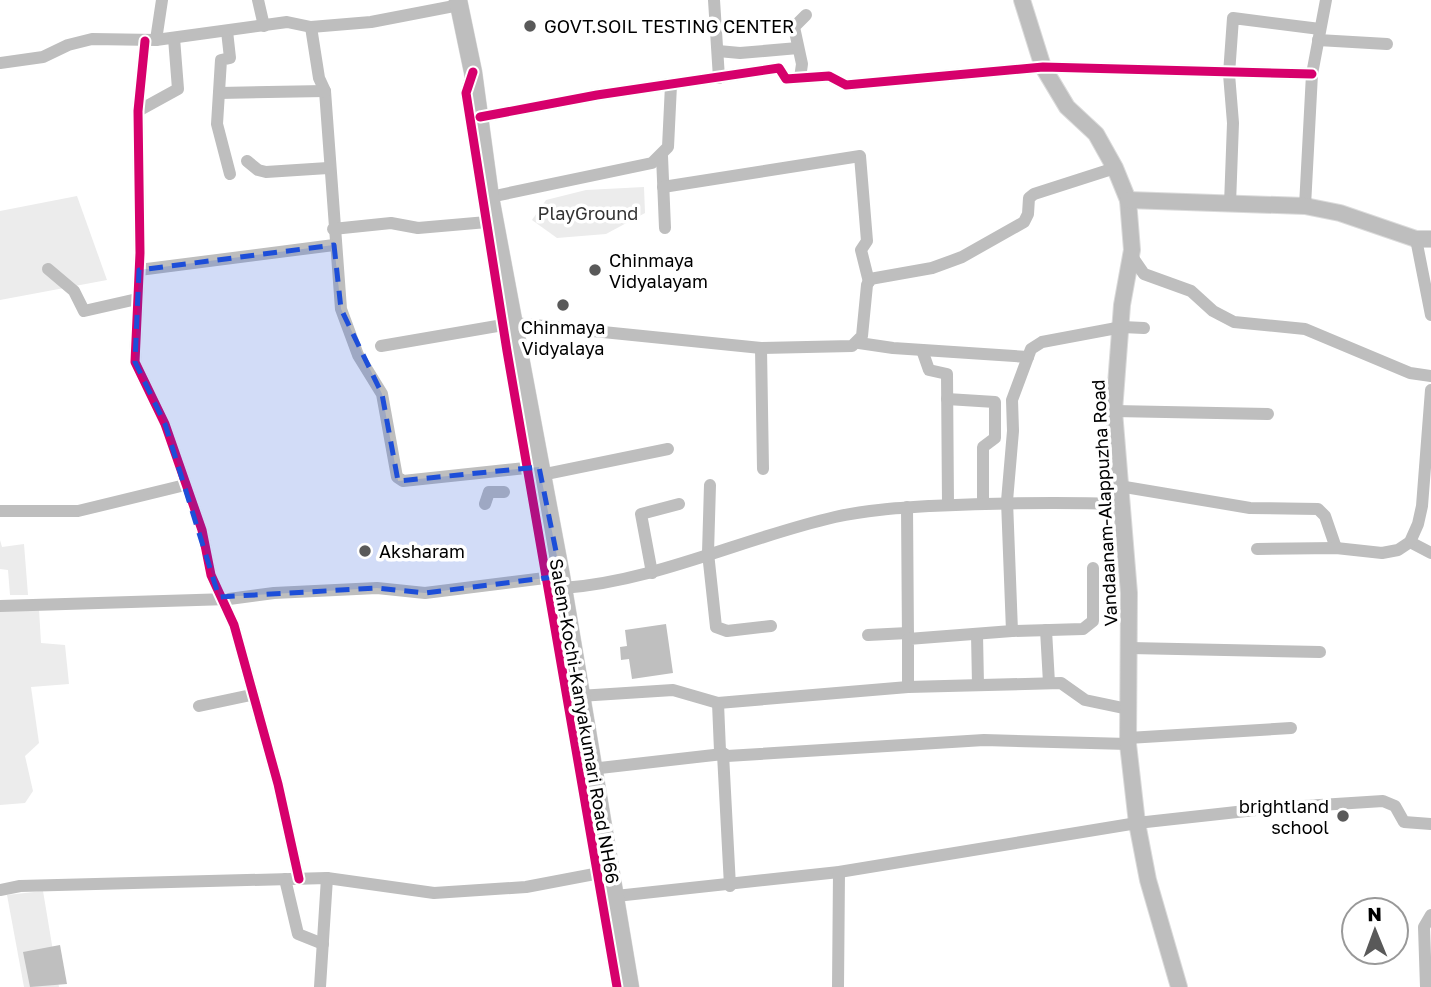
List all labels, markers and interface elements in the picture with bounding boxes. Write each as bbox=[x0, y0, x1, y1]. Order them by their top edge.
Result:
place label: GOVT.SOIL TESTING CENTER bbox=[544, 15, 794, 37]
marker: GOVT.SOIL TESTING CENTER bbox=[522, 18, 538, 34]
park label: PlayGround bbox=[538, 202, 638, 224]
place label: Chinmaya Vidyalayam bbox=[609, 249, 708, 292]
marker: Chinmaya Vidyalayam bbox=[587, 262, 603, 278]
marker: Chinmaya Vidyalaya bbox=[555, 297, 571, 313]
place label: Chinmaya Vidyalaya bbox=[521, 316, 605, 359]
street label: Vandaanam-Alappuzha Road bbox=[1087, 379, 1121, 627]
place label: Aksharam bbox=[379, 540, 465, 562]
marker: Aksharam bbox=[357, 543, 373, 559]
street label: Salem-Kochi-Kanyakumari Road NH66 bbox=[546, 557, 624, 885]
place label: brightland school bbox=[1239, 795, 1329, 838]
marker: brightland school bbox=[1335, 808, 1351, 824]
north arrow bbox=[1340, 896, 1410, 966]
text: N bbox=[1367, 902, 1382, 925]

